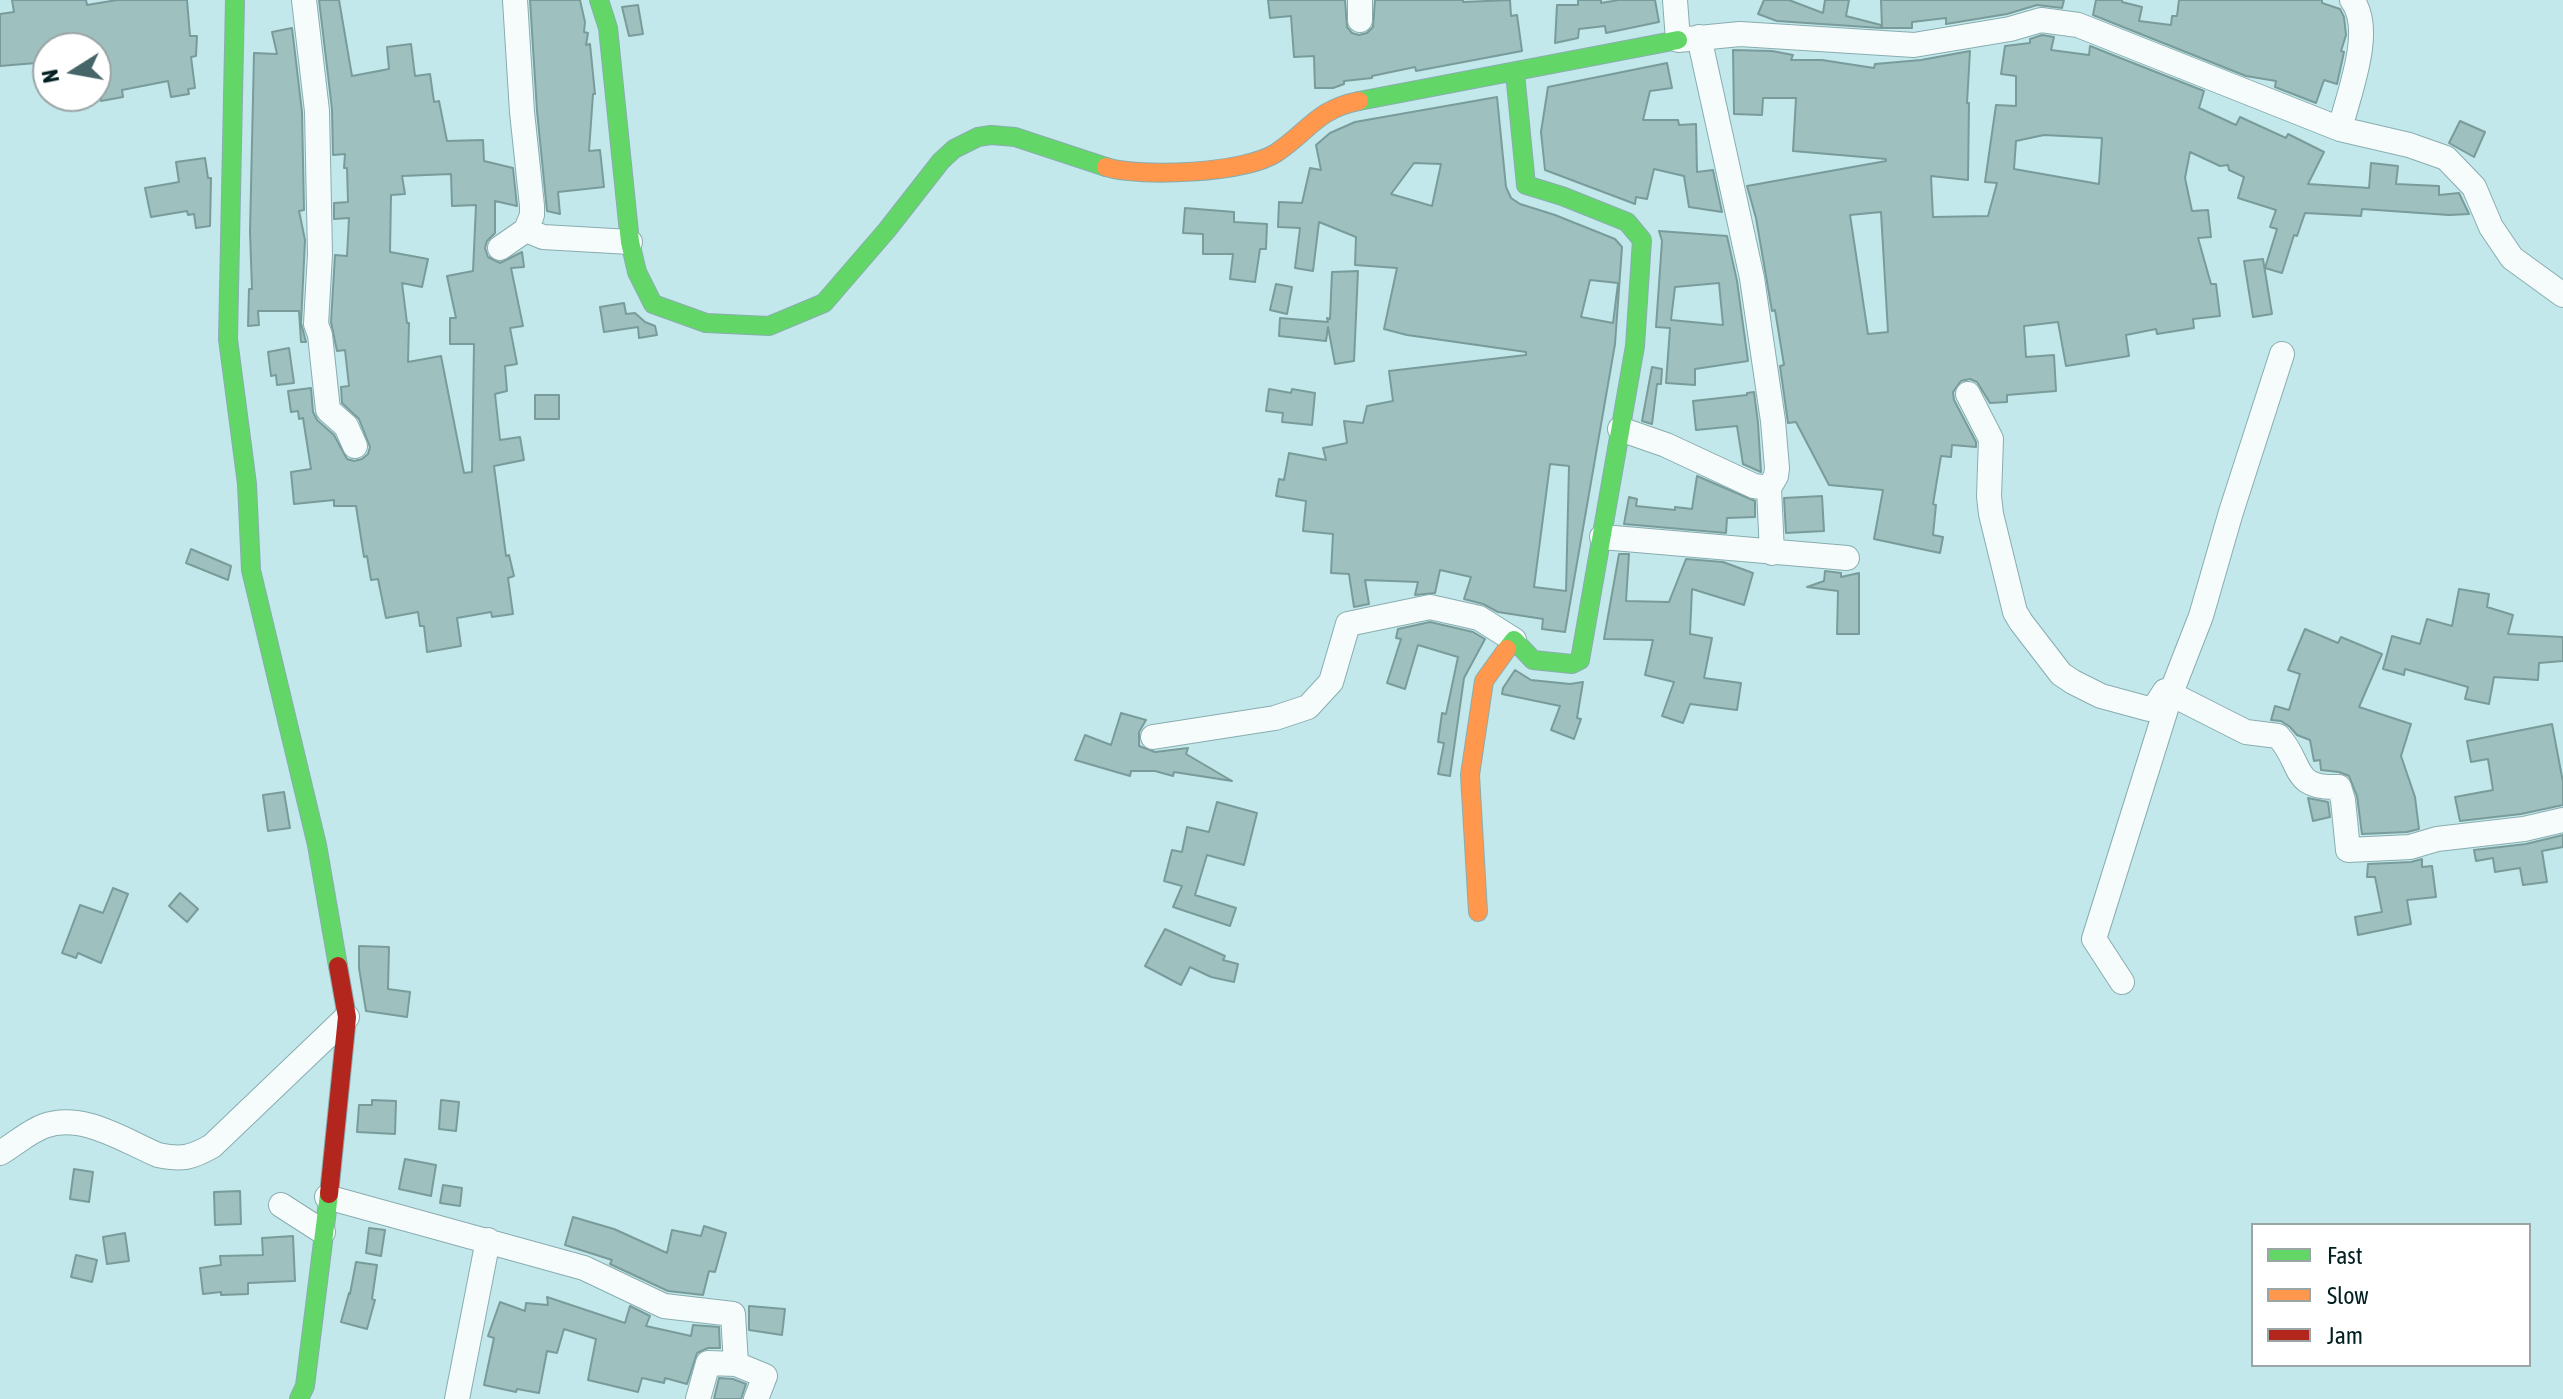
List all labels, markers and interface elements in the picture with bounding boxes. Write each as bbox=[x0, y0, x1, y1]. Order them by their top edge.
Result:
north arrow bbox=[32, 32, 112, 112]
text: N bbox=[36, 67, 64, 85]
legend bbox=[2251, 1223, 2531, 1367]
text: Fast bbox=[2327, 1242, 2363, 1269]
text: Slow bbox=[2327, 1282, 2369, 1309]
text: Jam bbox=[2327, 1322, 2363, 1349]

